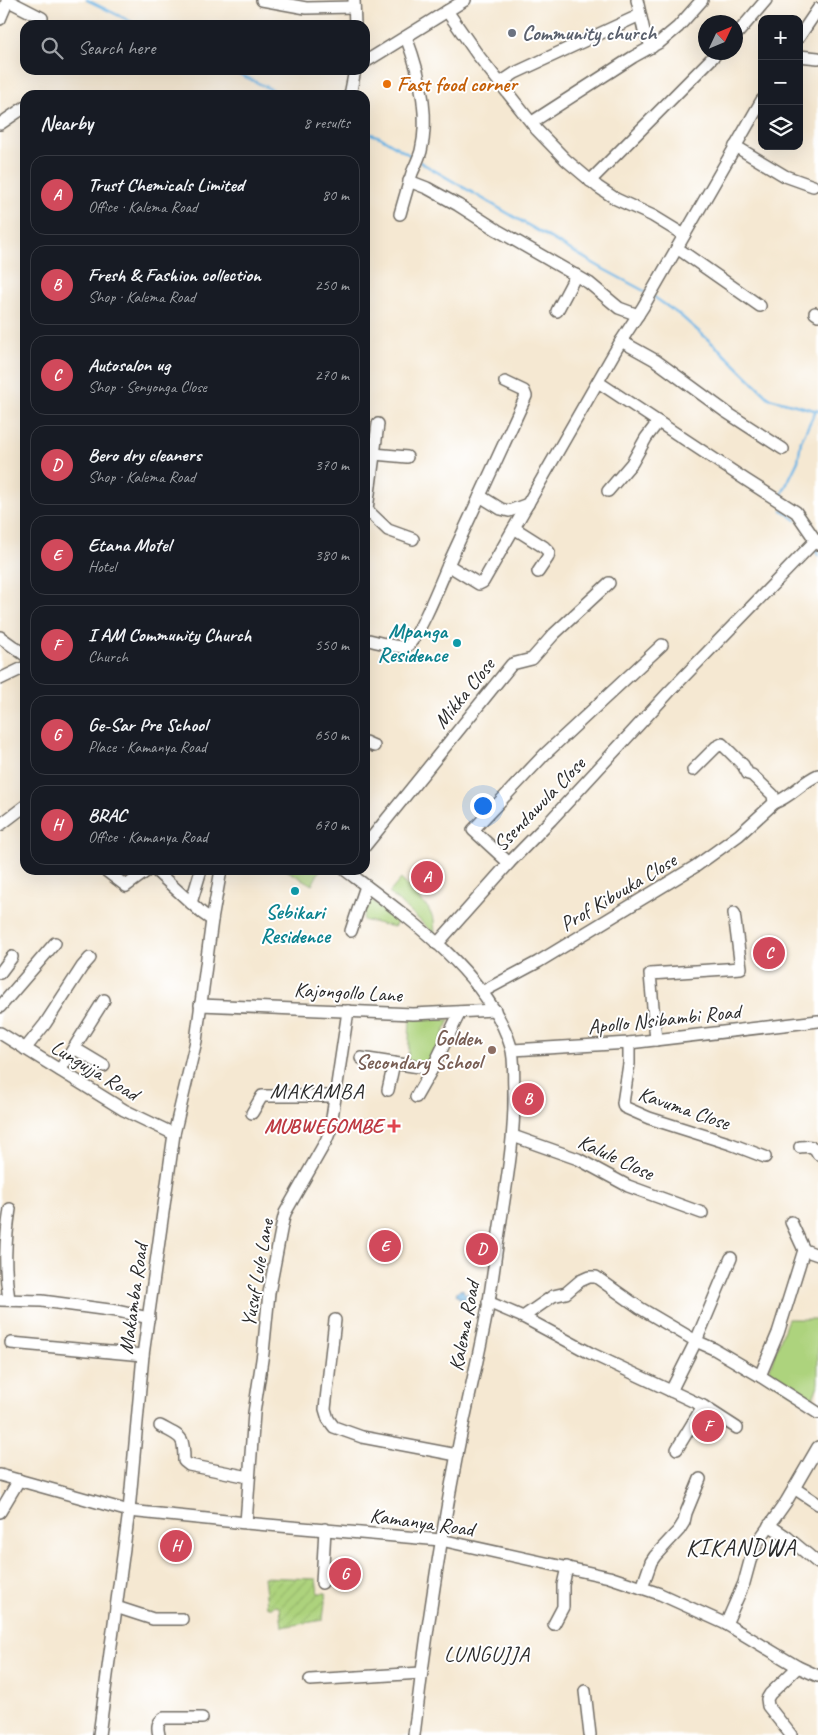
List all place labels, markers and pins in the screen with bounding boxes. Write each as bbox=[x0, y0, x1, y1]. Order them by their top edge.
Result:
place label: Community church bbox=[522, 20, 657, 47]
marker: Community church bbox=[506, 27, 518, 39]
place label: Fast food corner bbox=[397, 71, 519, 97]
marker: Fast food corner bbox=[381, 78, 393, 90]
place label: Mpanga Residence bbox=[378, 618, 449, 668]
marker: Mpanga Residence bbox=[451, 637, 463, 649]
pin: A bbox=[411, 858, 443, 896]
marker: Sebikari Residence bbox=[289, 885, 301, 897]
place label: Sebikari Residence bbox=[260, 899, 332, 949]
pin: C bbox=[753, 934, 785, 972]
place label: Golden Secondary School bbox=[356, 1025, 486, 1076]
marker: Golden Secondary School bbox=[486, 1044, 498, 1056]
pin: B bbox=[512, 1080, 544, 1118]
place label: MUBWEGOMBE bbox=[264, 1113, 386, 1139]
marker: MUBWEGOMBE bbox=[387, 1119, 401, 1133]
pin: E bbox=[369, 1227, 401, 1265]
pin: D bbox=[466, 1230, 498, 1268]
pin: F bbox=[692, 1407, 724, 1445]
pin: H bbox=[160, 1527, 192, 1565]
pin: G bbox=[329, 1555, 361, 1593]

